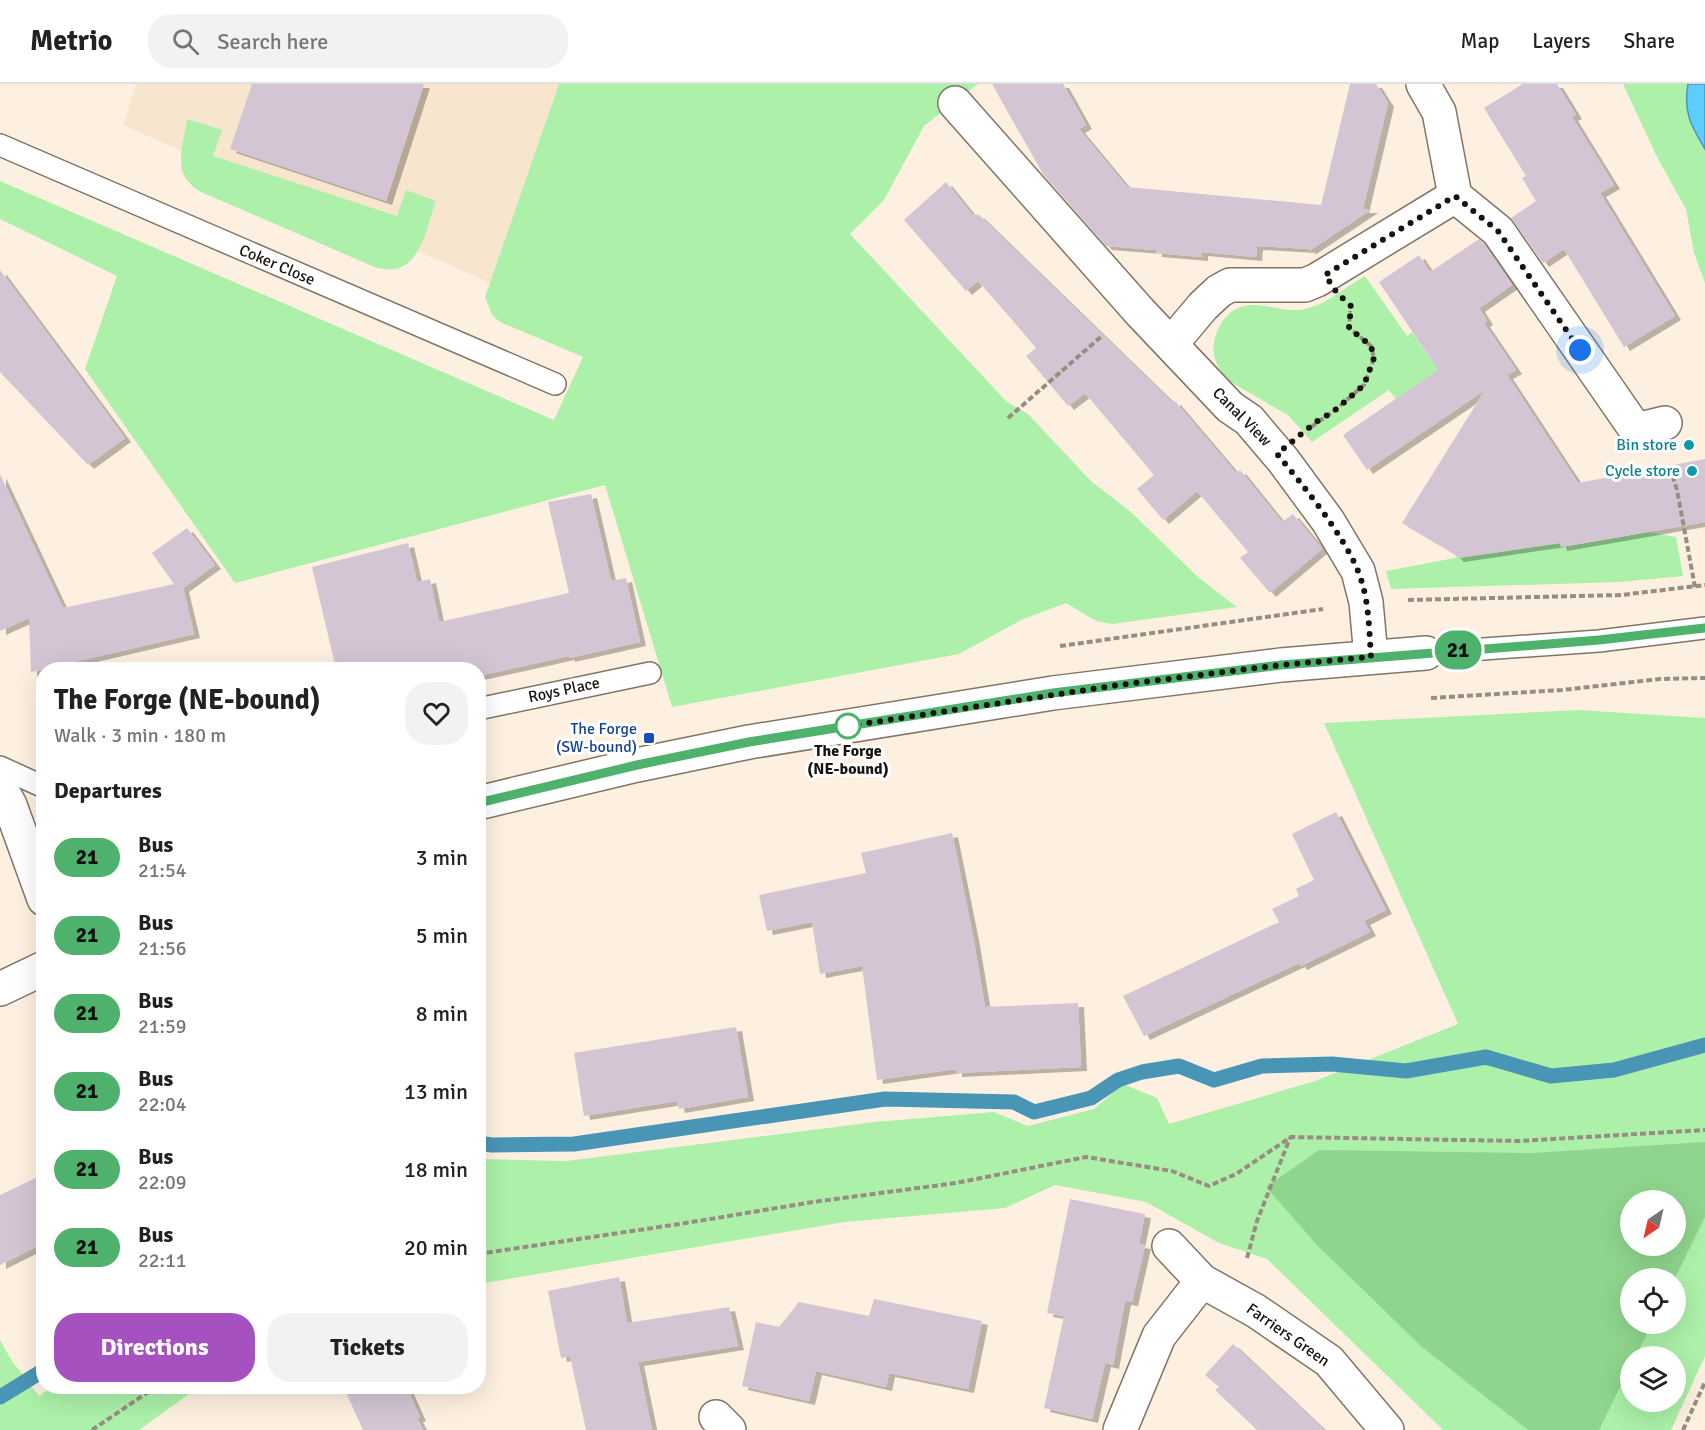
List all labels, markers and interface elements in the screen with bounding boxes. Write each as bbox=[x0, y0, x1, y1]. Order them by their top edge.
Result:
search box bbox=[148, 14, 568, 68]
text: Metrio bbox=[30, 24, 112, 58]
icon: search bbox=[169, 25, 202, 58]
text: Search here bbox=[217, 28, 328, 55]
text: Map bbox=[1461, 28, 1499, 54]
text: Layers bbox=[1532, 28, 1590, 54]
text: Share bbox=[1623, 28, 1675, 54]
street label: Coker Close bbox=[236, 240, 318, 290]
your location bbox=[1565, 335, 1595, 365]
street label: Canal View bbox=[1208, 383, 1276, 451]
place label: Bin store bbox=[1616, 435, 1677, 455]
marker: Bin store bbox=[1682, 438, 1696, 452]
place label: Cycle store bbox=[1605, 461, 1680, 481]
marker: Cycle store bbox=[1685, 464, 1699, 478]
line badge: 21 bbox=[1431, 630, 1485, 670]
text: 21 bbox=[1447, 637, 1469, 663]
street label: Roys Place bbox=[526, 673, 602, 707]
button: heart bbox=[405, 682, 468, 745]
text: The Forge (NE-bound) bbox=[54, 683, 320, 717]
marker: The Forge (NE-bound) bbox=[835, 713, 861, 739]
place label: The Forge (SW-bound) bbox=[556, 719, 637, 757]
text: Walk · 3 min · 180 m bbox=[54, 723, 226, 748]
marker: The Forge (SW-bound) bbox=[642, 731, 656, 745]
place label: The Forge (NE-bound) bbox=[807, 741, 889, 779]
text: Departures bbox=[54, 777, 162, 804]
text: Bus bbox=[138, 831, 173, 858]
text: 21 bbox=[76, 844, 98, 870]
text: 3 min bbox=[416, 844, 468, 871]
text: 21:54 bbox=[138, 858, 187, 883]
text: Bus bbox=[138, 909, 173, 936]
text: 21 bbox=[76, 922, 98, 948]
text: 5 min bbox=[416, 922, 468, 949]
text: 21:56 bbox=[138, 936, 187, 961]
text: Bus bbox=[138, 987, 173, 1014]
text: 21 bbox=[76, 1000, 98, 1026]
text: 8 min bbox=[416, 1000, 468, 1027]
text: 21:59 bbox=[138, 1014, 187, 1039]
text: Bus bbox=[138, 1065, 173, 1092]
text: 21 bbox=[76, 1078, 98, 1104]
text: 13 min bbox=[404, 1078, 468, 1105]
text: 22:04 bbox=[138, 1092, 187, 1117]
text: Bus bbox=[138, 1143, 173, 1170]
text: 21 bbox=[76, 1156, 98, 1182]
text: 18 min bbox=[404, 1156, 468, 1183]
text: 22:09 bbox=[138, 1170, 187, 1195]
north arrow bbox=[1620, 1190, 1686, 1256]
map controls bbox=[1620, 1190, 1686, 1412]
text: Bus bbox=[138, 1221, 173, 1248]
text: 21 bbox=[76, 1234, 98, 1260]
text: 20 min bbox=[404, 1234, 468, 1261]
text: 22:11 bbox=[138, 1248, 187, 1273]
button: locate bbox=[1620, 1268, 1686, 1334]
street label: Farriers Green bbox=[1242, 1299, 1334, 1371]
button: Directions bbox=[54, 1313, 255, 1382]
button: Tickets bbox=[267, 1313, 468, 1382]
button: layers bbox=[1620, 1346, 1686, 1412]

